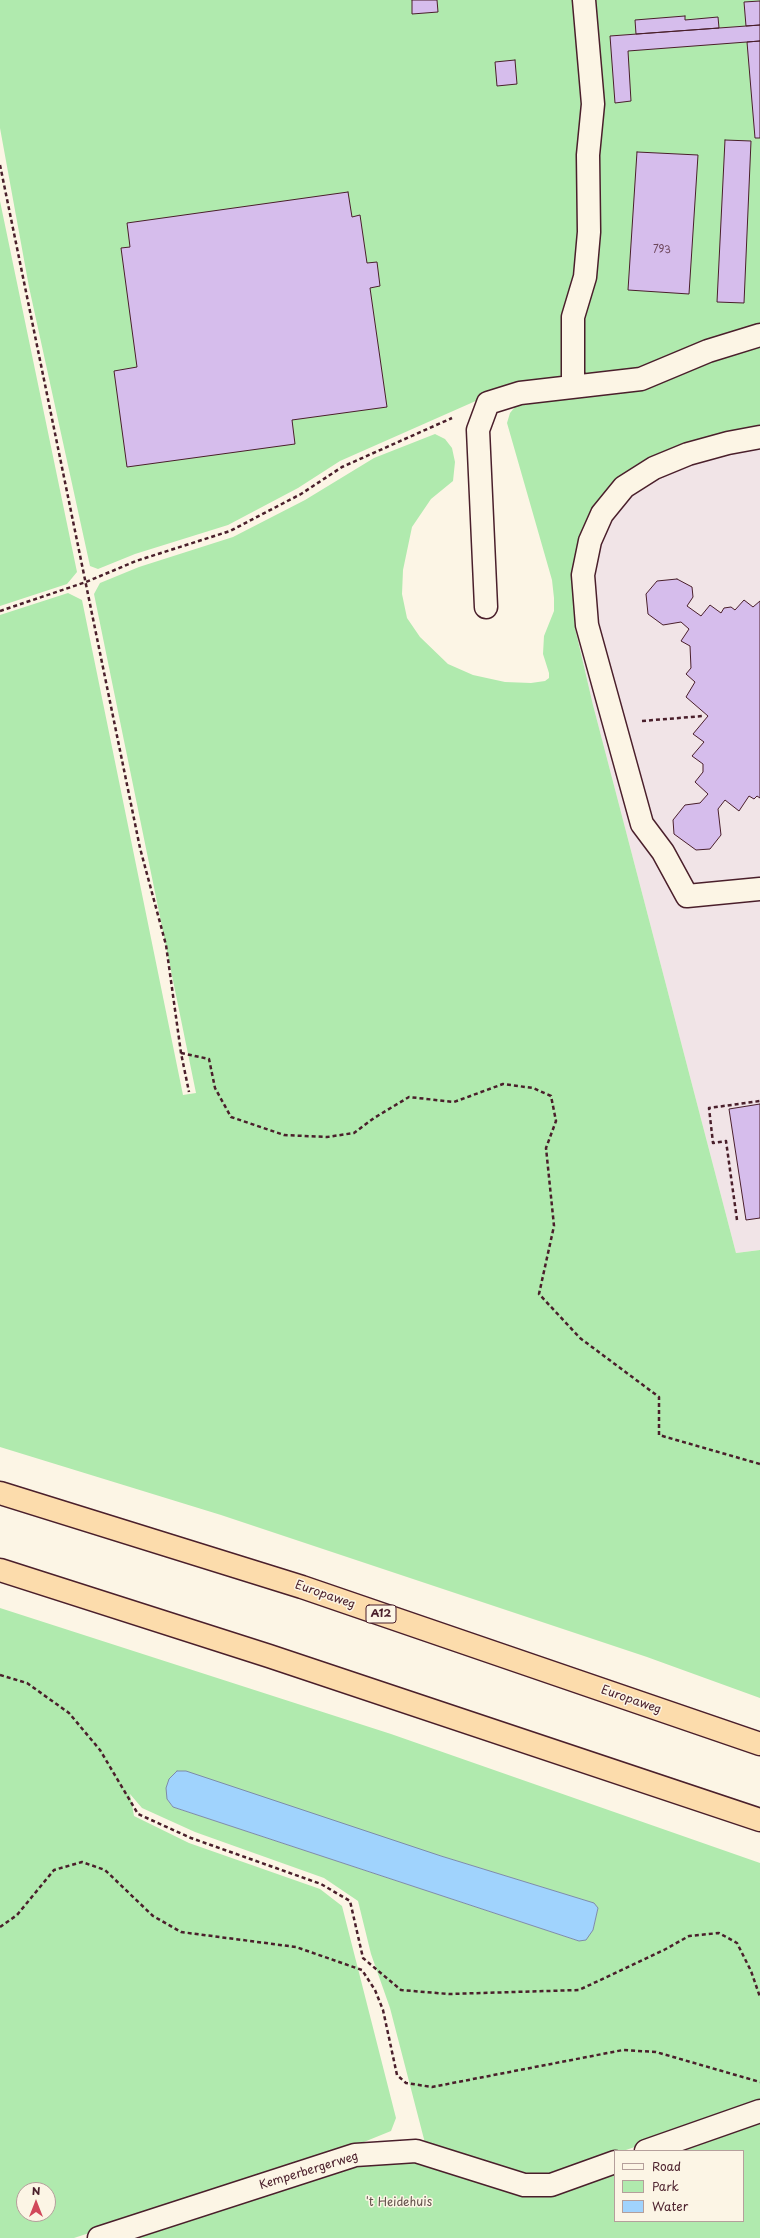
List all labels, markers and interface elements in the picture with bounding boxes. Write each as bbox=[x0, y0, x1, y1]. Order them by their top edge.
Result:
house number: 793 bbox=[653, 244, 671, 256]
street label: Europaweg bbox=[293, 1578, 357, 1612]
road number: A12 bbox=[366, 1605, 396, 1623]
street label: Europaweg bbox=[599, 1683, 663, 1717]
street label: Kemperbergerweg bbox=[258, 2149, 360, 2193]
legend bbox=[614, 2150, 744, 2222]
text: Road bbox=[652, 2157, 681, 2175]
text: Park bbox=[652, 2177, 679, 2195]
north arrow bbox=[16, 2182, 56, 2222]
text: N bbox=[32, 2182, 40, 2199]
park label: 't Heidehuis bbox=[366, 2196, 432, 2210]
text: Water bbox=[652, 2197, 688, 2215]

